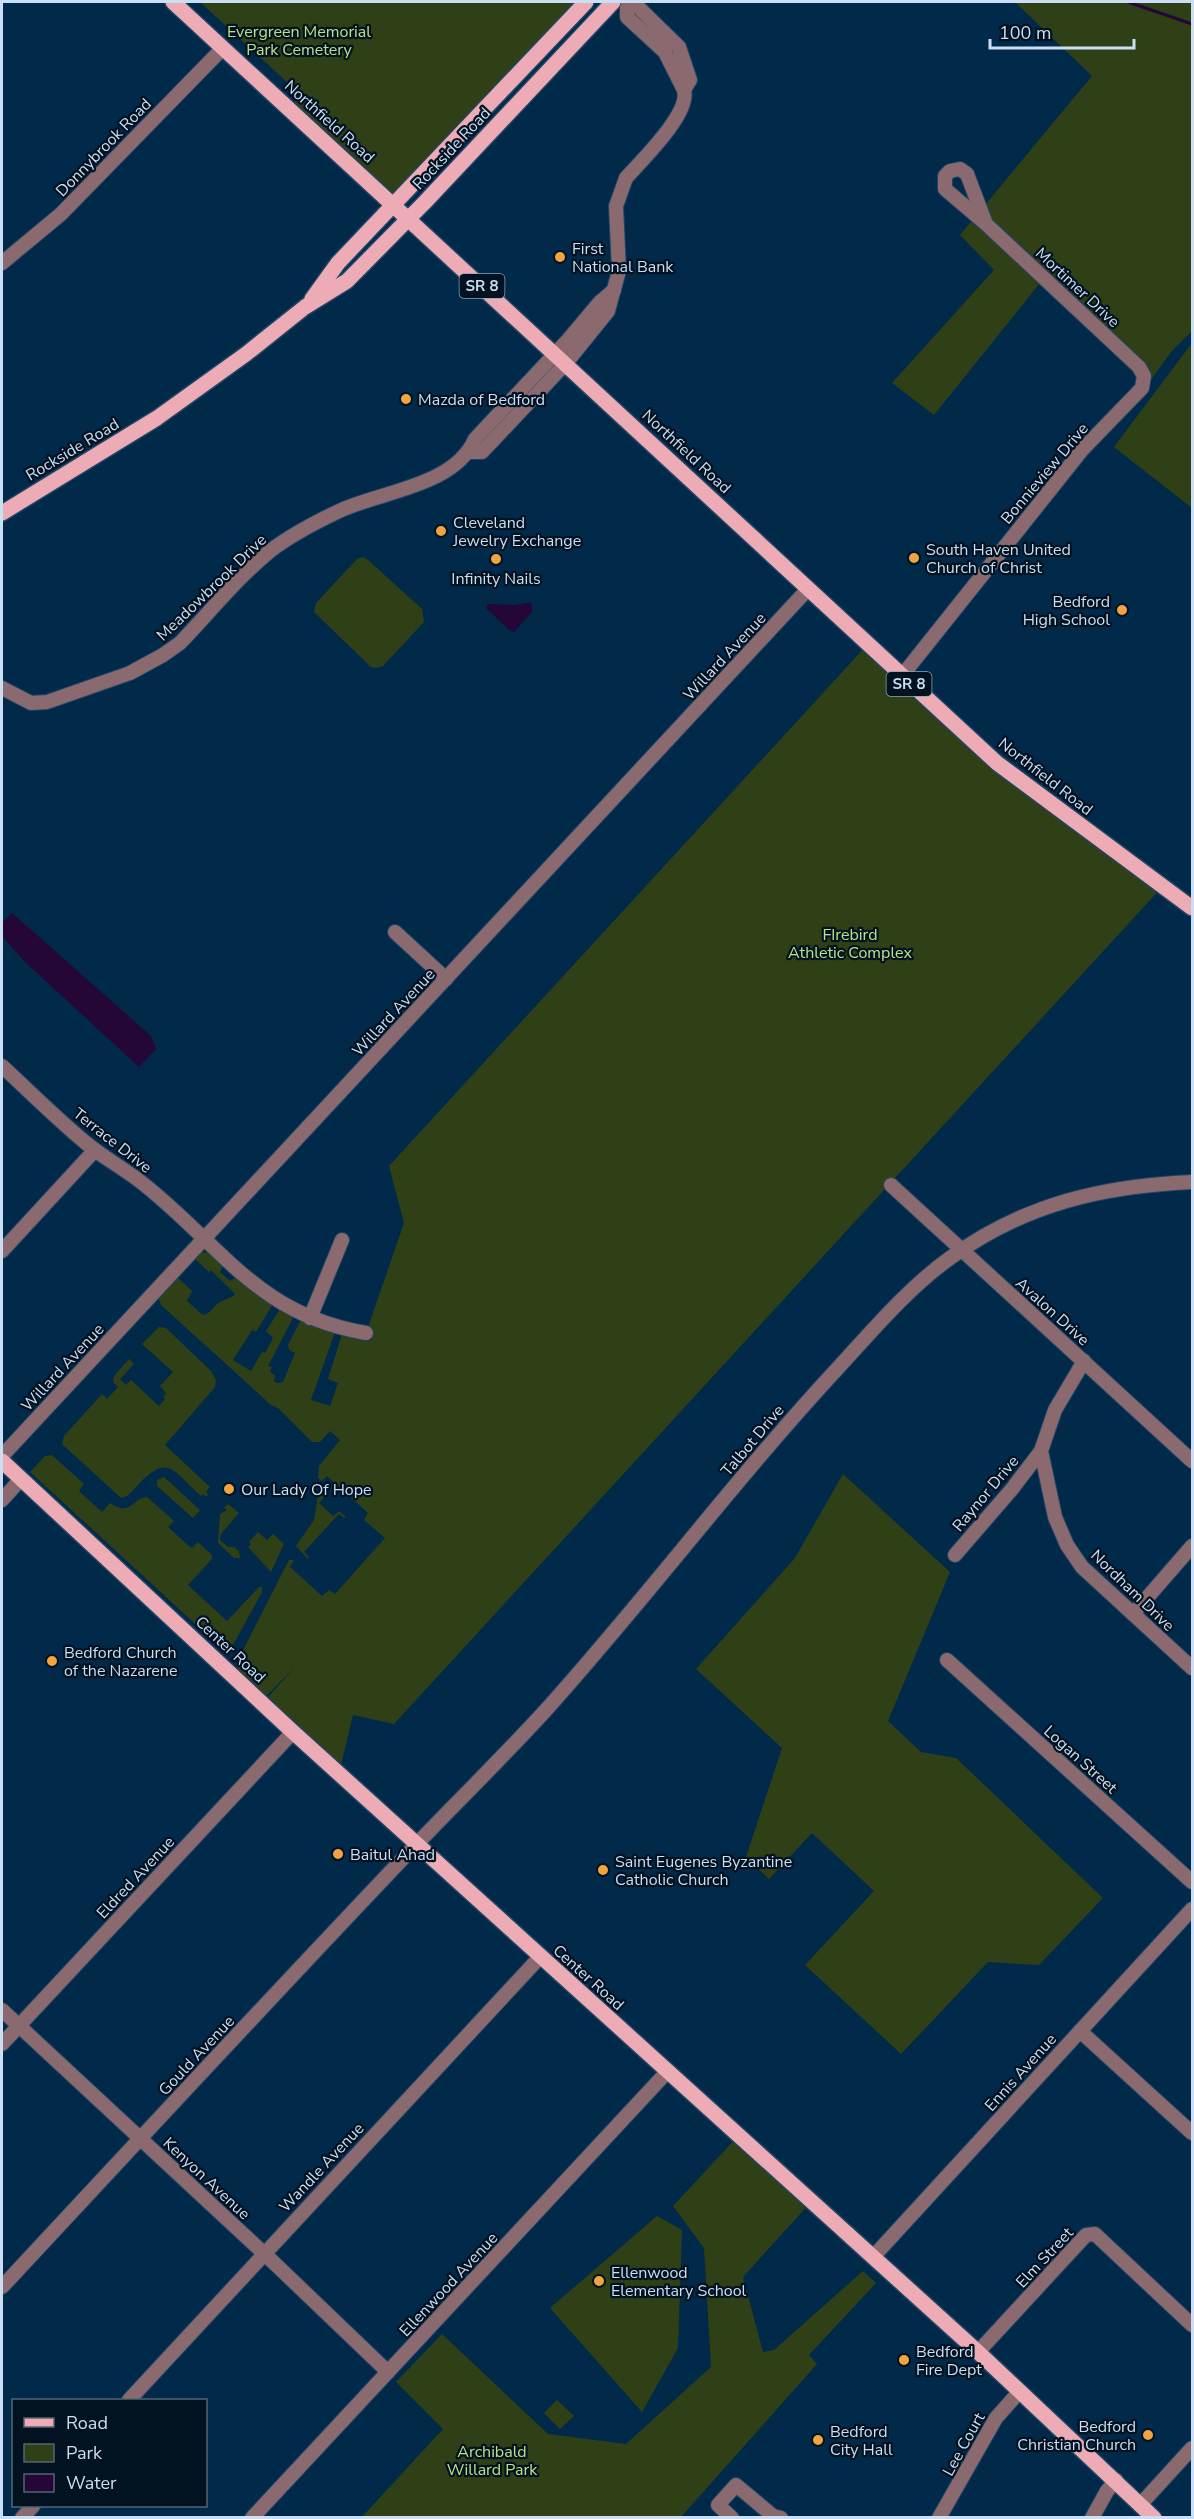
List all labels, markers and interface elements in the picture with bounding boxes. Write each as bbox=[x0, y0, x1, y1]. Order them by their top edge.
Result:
scale bar bbox=[990, 12, 1134, 50]
park label: Evergreen Memorial Park Cemetery bbox=[227, 21, 371, 61]
text: 100 m bbox=[999, 21, 1051, 45]
street label: Northfield Road bbox=[279, 75, 379, 168]
street label: Donnybrook Road bbox=[51, 94, 156, 202]
street label: Rockside Road bbox=[408, 103, 496, 195]
place label: First National Bank bbox=[572, 238, 674, 278]
street label: Mortimer Drive bbox=[1030, 243, 1124, 333]
marker: First National Bank bbox=[553, 250, 567, 264]
road number: SR 8 bbox=[460, 274, 504, 298]
place label: Mazda of Bedford bbox=[418, 389, 545, 411]
marker: Mazda of Bedford bbox=[399, 392, 413, 406]
street label: Northfield Road bbox=[637, 405, 736, 499]
street label: Rockside Road bbox=[22, 413, 123, 486]
street label: Bonnieview Drive bbox=[996, 418, 1094, 529]
place label: Cleveland Jewelry Exchange bbox=[452, 512, 581, 552]
marker: Cleveland Jewelry Exchange bbox=[434, 524, 448, 538]
street label: Meadowbrook Drive bbox=[152, 529, 272, 646]
place label: South Haven United Church of Christ bbox=[926, 539, 1071, 579]
marker: South Haven United Church of Christ bbox=[907, 551, 921, 565]
marker: Infinity Nails bbox=[489, 552, 503, 566]
place label: Infinity Nails bbox=[451, 568, 541, 590]
place label: Bedford High School bbox=[1023, 591, 1110, 631]
marker: Bedford High School bbox=[1115, 603, 1129, 617]
street label: Willard Avenue bbox=[678, 608, 771, 705]
road number: SR 8 bbox=[886, 672, 932, 696]
street label: Northfield Road bbox=[994, 733, 1097, 821]
park label: FIrebird Athletic Complex bbox=[788, 924, 912, 964]
street label: Willard Avenue bbox=[347, 964, 440, 1061]
street label: Terrace Drive bbox=[68, 1103, 156, 1179]
street label: Avalon Drive bbox=[1011, 1273, 1094, 1351]
street label: Willard Avenue bbox=[16, 1319, 109, 1416]
street label: Talbot Drive bbox=[716, 1400, 789, 1481]
street label: Raynor Drive bbox=[947, 1451, 1024, 1536]
place label: Our Lady Of Hope bbox=[241, 1479, 372, 1501]
marker: Our Lady Of Hope bbox=[222, 1482, 236, 1496]
street label: Nordham Drive bbox=[1085, 1545, 1179, 1636]
street label: Center Road bbox=[190, 1611, 270, 1688]
place label: Bedford Church of the Nazarene bbox=[64, 1642, 177, 1682]
marker: Bedford Church of the Nazarene bbox=[45, 1654, 59, 1668]
street label: Logan Street bbox=[1039, 1721, 1122, 1799]
street label: Eldred Avenue bbox=[92, 1832, 180, 1924]
place label: Baitul Ahad bbox=[350, 1844, 435, 1866]
marker: Baitul Ahad bbox=[331, 1847, 345, 1861]
place label: Saint Eugenes Byzantine Catholic Church bbox=[615, 1851, 792, 1891]
marker: Saint Eugenes Byzantine Catholic Church bbox=[596, 1863, 610, 1877]
street label: Center Road bbox=[548, 1940, 629, 2016]
street label: Gould Avenue bbox=[154, 2011, 240, 2101]
street label: Ennis Avenue bbox=[980, 2029, 1062, 2116]
street label: Wandle Avenue bbox=[274, 2118, 369, 2217]
street label: Kenyon Avenue bbox=[158, 2132, 255, 2225]
street label: Elm Street bbox=[1011, 2222, 1079, 2293]
street label: Ellenwood Avenue bbox=[395, 2228, 503, 2342]
place label: Ellenwood Elementary School bbox=[611, 2262, 747, 2302]
marker: Ellenwood Elementary School bbox=[592, 2274, 606, 2288]
place label: Bedford Fire Dept bbox=[916, 2341, 982, 2381]
marker: Bedford Fire Dept bbox=[897, 2353, 911, 2367]
legend bbox=[12, 2399, 207, 2507]
street label: Lee Court bbox=[937, 2408, 991, 2480]
text: Road bbox=[66, 2411, 108, 2435]
place label: Bedford Christian Church bbox=[1017, 2416, 1136, 2456]
place label: Bedford City Hall bbox=[830, 2421, 893, 2461]
marker: Bedford Christian Church bbox=[1141, 2428, 1155, 2442]
marker: Bedford City Hall bbox=[811, 2433, 825, 2447]
text: Park bbox=[66, 2441, 103, 2465]
park label: Archibald Willard Park bbox=[447, 2441, 538, 2481]
text: Water bbox=[66, 2471, 117, 2495]

